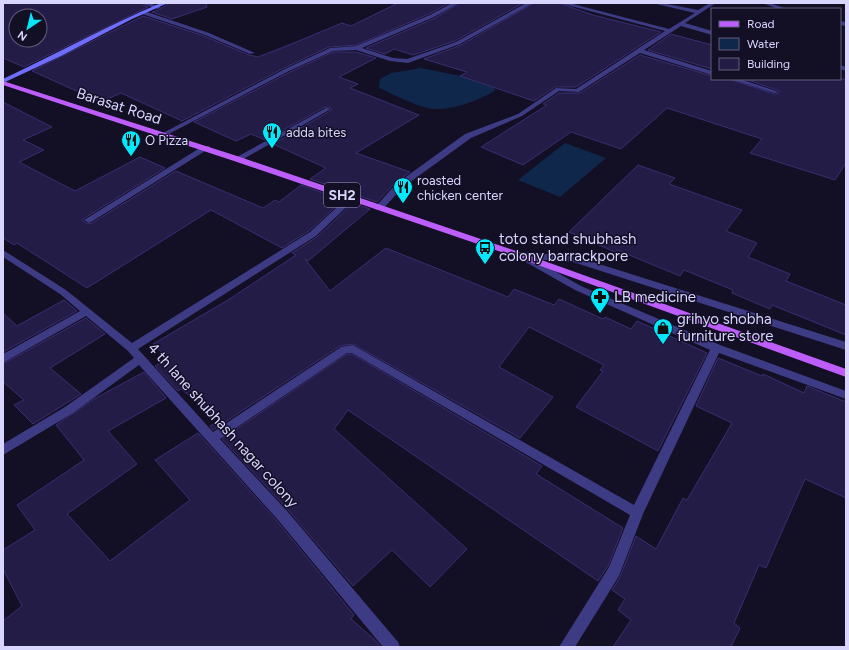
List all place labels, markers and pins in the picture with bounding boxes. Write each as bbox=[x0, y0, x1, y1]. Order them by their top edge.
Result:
restaurant icon: adda bites bbox=[261, 121, 283, 149]
place label: adda bites bbox=[286, 125, 346, 140]
restaurant icon: O Pizza bbox=[120, 129, 142, 157]
place label: O Pizza bbox=[145, 133, 188, 148]
place label: roasted chicken center bbox=[417, 173, 503, 203]
restaurant icon: roasted chicken center bbox=[392, 176, 414, 204]
place label: toto stand shubhash colony barrackpore bbox=[499, 230, 636, 265]
bus stop icon: toto stand shubhash colony barrackpore bbox=[474, 237, 496, 265]
pharmacy icon: LB medicine bbox=[589, 286, 611, 314]
place label: LB medicine bbox=[614, 288, 696, 306]
place label: grihyo shobha furniture store bbox=[677, 310, 773, 345]
shop icon: grihyo shobha furniture store bbox=[652, 317, 674, 345]

